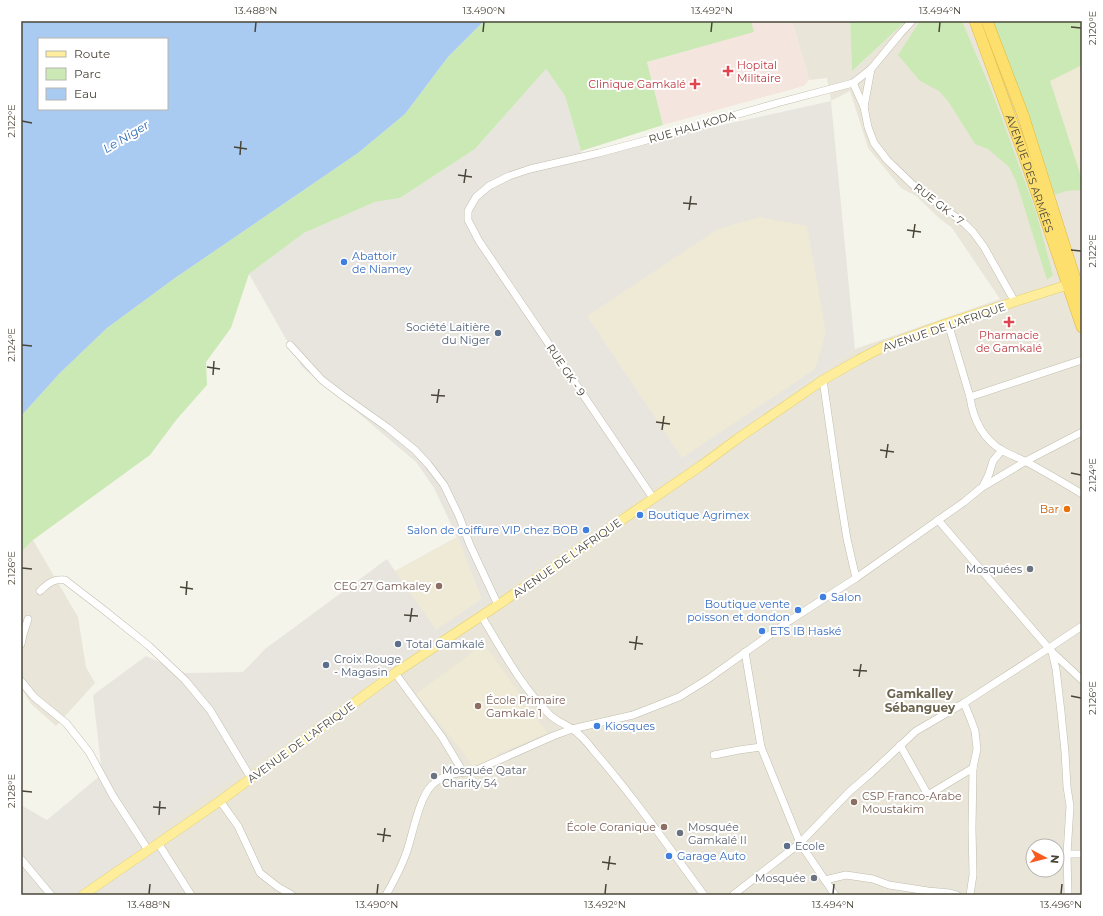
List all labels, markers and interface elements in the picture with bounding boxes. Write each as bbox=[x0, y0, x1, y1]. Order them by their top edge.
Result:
text: 13.488°N bbox=[234, 4, 278, 17]
text: 13.490°N bbox=[463, 4, 505, 17]
text: 13.492°N bbox=[691, 4, 733, 17]
text: 13.494°N bbox=[919, 4, 961, 17]
text: 2.120°E bbox=[1086, 10, 1099, 45]
legend bbox=[38, 38, 168, 110]
text: Route bbox=[74, 46, 110, 61]
place label: Hopital Militaire bbox=[737, 58, 781, 85]
marker: Hopital Militaire bbox=[722, 65, 734, 77]
text: Parc bbox=[74, 66, 101, 81]
place label: Clinique Gamkalé bbox=[588, 77, 686, 91]
marker: Clinique Gamkalé bbox=[689, 78, 701, 90]
text: Eau bbox=[74, 86, 97, 101]
text: 2.122°E bbox=[5, 104, 18, 138]
street label: RUE HALI KODA bbox=[647, 108, 737, 146]
street label: AVENUE DES ARMÉES bbox=[1003, 112, 1057, 235]
water label: Le Niger bbox=[100, 117, 151, 156]
street label: RUE GK - 7 bbox=[911, 180, 967, 228]
text: 2.122°E bbox=[1086, 234, 1099, 268]
place label: Abattoir de Niamey bbox=[352, 249, 412, 276]
marker: Abattoir de Niamey bbox=[339, 257, 349, 267]
street label: AVENUE DE L'AFRIQUE bbox=[881, 299, 1007, 355]
marker: Pharmacie de Gamkalé bbox=[1004, 317, 1014, 327]
place label: Société Laitière du Niger bbox=[406, 320, 490, 347]
text: 2.124°E bbox=[5, 328, 18, 362]
marker: Société Laitière du Niger bbox=[493, 328, 503, 338]
place label: Pharmacie de Gamkalé bbox=[976, 328, 1042, 355]
street label: RUE GK - 9 bbox=[543, 341, 589, 399]
text: 2.124°E bbox=[1086, 458, 1099, 492]
place label: Bar bbox=[1040, 502, 1059, 516]
marker: Bar bbox=[1062, 504, 1072, 514]
place label: Boutique Agrimex bbox=[648, 508, 749, 522]
marker: Boutique Agrimex bbox=[635, 510, 645, 520]
street label: AVENUE DE L'AFRIQUE bbox=[510, 515, 624, 601]
place label: Salon de coiffure VIP chez BOB bbox=[407, 523, 578, 537]
marker: Salon de coiffure VIP chez BOB bbox=[581, 525, 591, 535]
text: 2.126°E bbox=[5, 551, 18, 585]
place label: Mosquées bbox=[966, 562, 1023, 576]
marker: Mosquées bbox=[1025, 564, 1035, 574]
place label: CEG 27 Gamkaley bbox=[334, 579, 431, 593]
marker: CEG 27 Gamkaley bbox=[434, 581, 444, 591]
place label: Salon bbox=[831, 590, 862, 604]
marker: Salon bbox=[818, 592, 828, 602]
place label: Boutique vente poisson et dondon bbox=[687, 597, 790, 624]
marker: Boutique vente poisson et dondon bbox=[793, 605, 803, 615]
place label: ETS IB Haské bbox=[770, 624, 842, 638]
marker: ETS IB Haské bbox=[757, 626, 767, 636]
place label: Total Gamkalé bbox=[406, 637, 485, 651]
marker: Total Gamkalé bbox=[393, 639, 403, 649]
place label: Croix Rouge - Magasin bbox=[334, 652, 401, 679]
marker: Croix Rouge - Magasin bbox=[321, 660, 331, 670]
text: 2.126°E bbox=[1086, 681, 1099, 715]
district label: Gamkalley Sébanguey bbox=[885, 686, 956, 715]
place label: École Primaire Gamkale 1 bbox=[486, 693, 566, 720]
street label: AVENUE DE L'AFRIQUE bbox=[245, 698, 357, 786]
marker: École Primaire Gamkale 1 bbox=[473, 701, 483, 711]
place label: Kiosques bbox=[605, 719, 656, 733]
marker: Kiosques bbox=[592, 721, 602, 731]
place label: Mosquée Qatar Charity 54 bbox=[442, 763, 527, 790]
marker: Mosquée Qatar Charity 54 bbox=[429, 771, 439, 781]
text: 2.128°E bbox=[5, 774, 18, 808]
place label: CSP Franco-Arabe Moustakim bbox=[862, 789, 962, 816]
marker: CSP Franco-Arabe Moustakim bbox=[849, 797, 859, 807]
place label: École Coranique bbox=[566, 820, 656, 834]
place label: Mosquée Gamkalé II bbox=[688, 820, 747, 847]
marker: École Coranique bbox=[659, 822, 669, 832]
marker: Mosquée Gamkalé II bbox=[675, 828, 685, 838]
north arrow bbox=[1025, 838, 1065, 878]
place label: Ecole bbox=[795, 839, 825, 853]
marker: Ecole bbox=[782, 841, 792, 851]
place label: Garage Auto bbox=[677, 849, 746, 863]
marker: Garage Auto bbox=[664, 851, 674, 861]
text: N bbox=[1047, 854, 1062, 864]
place label: Mosquée bbox=[755, 871, 806, 885]
marker: Mosquée bbox=[809, 873, 819, 883]
text: 13.488°N bbox=[127, 898, 171, 911]
text: 13.490°N bbox=[356, 898, 398, 911]
text: 13.492°N bbox=[584, 898, 626, 911]
text: 13.494°N bbox=[812, 898, 854, 911]
text: 13.496°N bbox=[1040, 898, 1082, 911]

